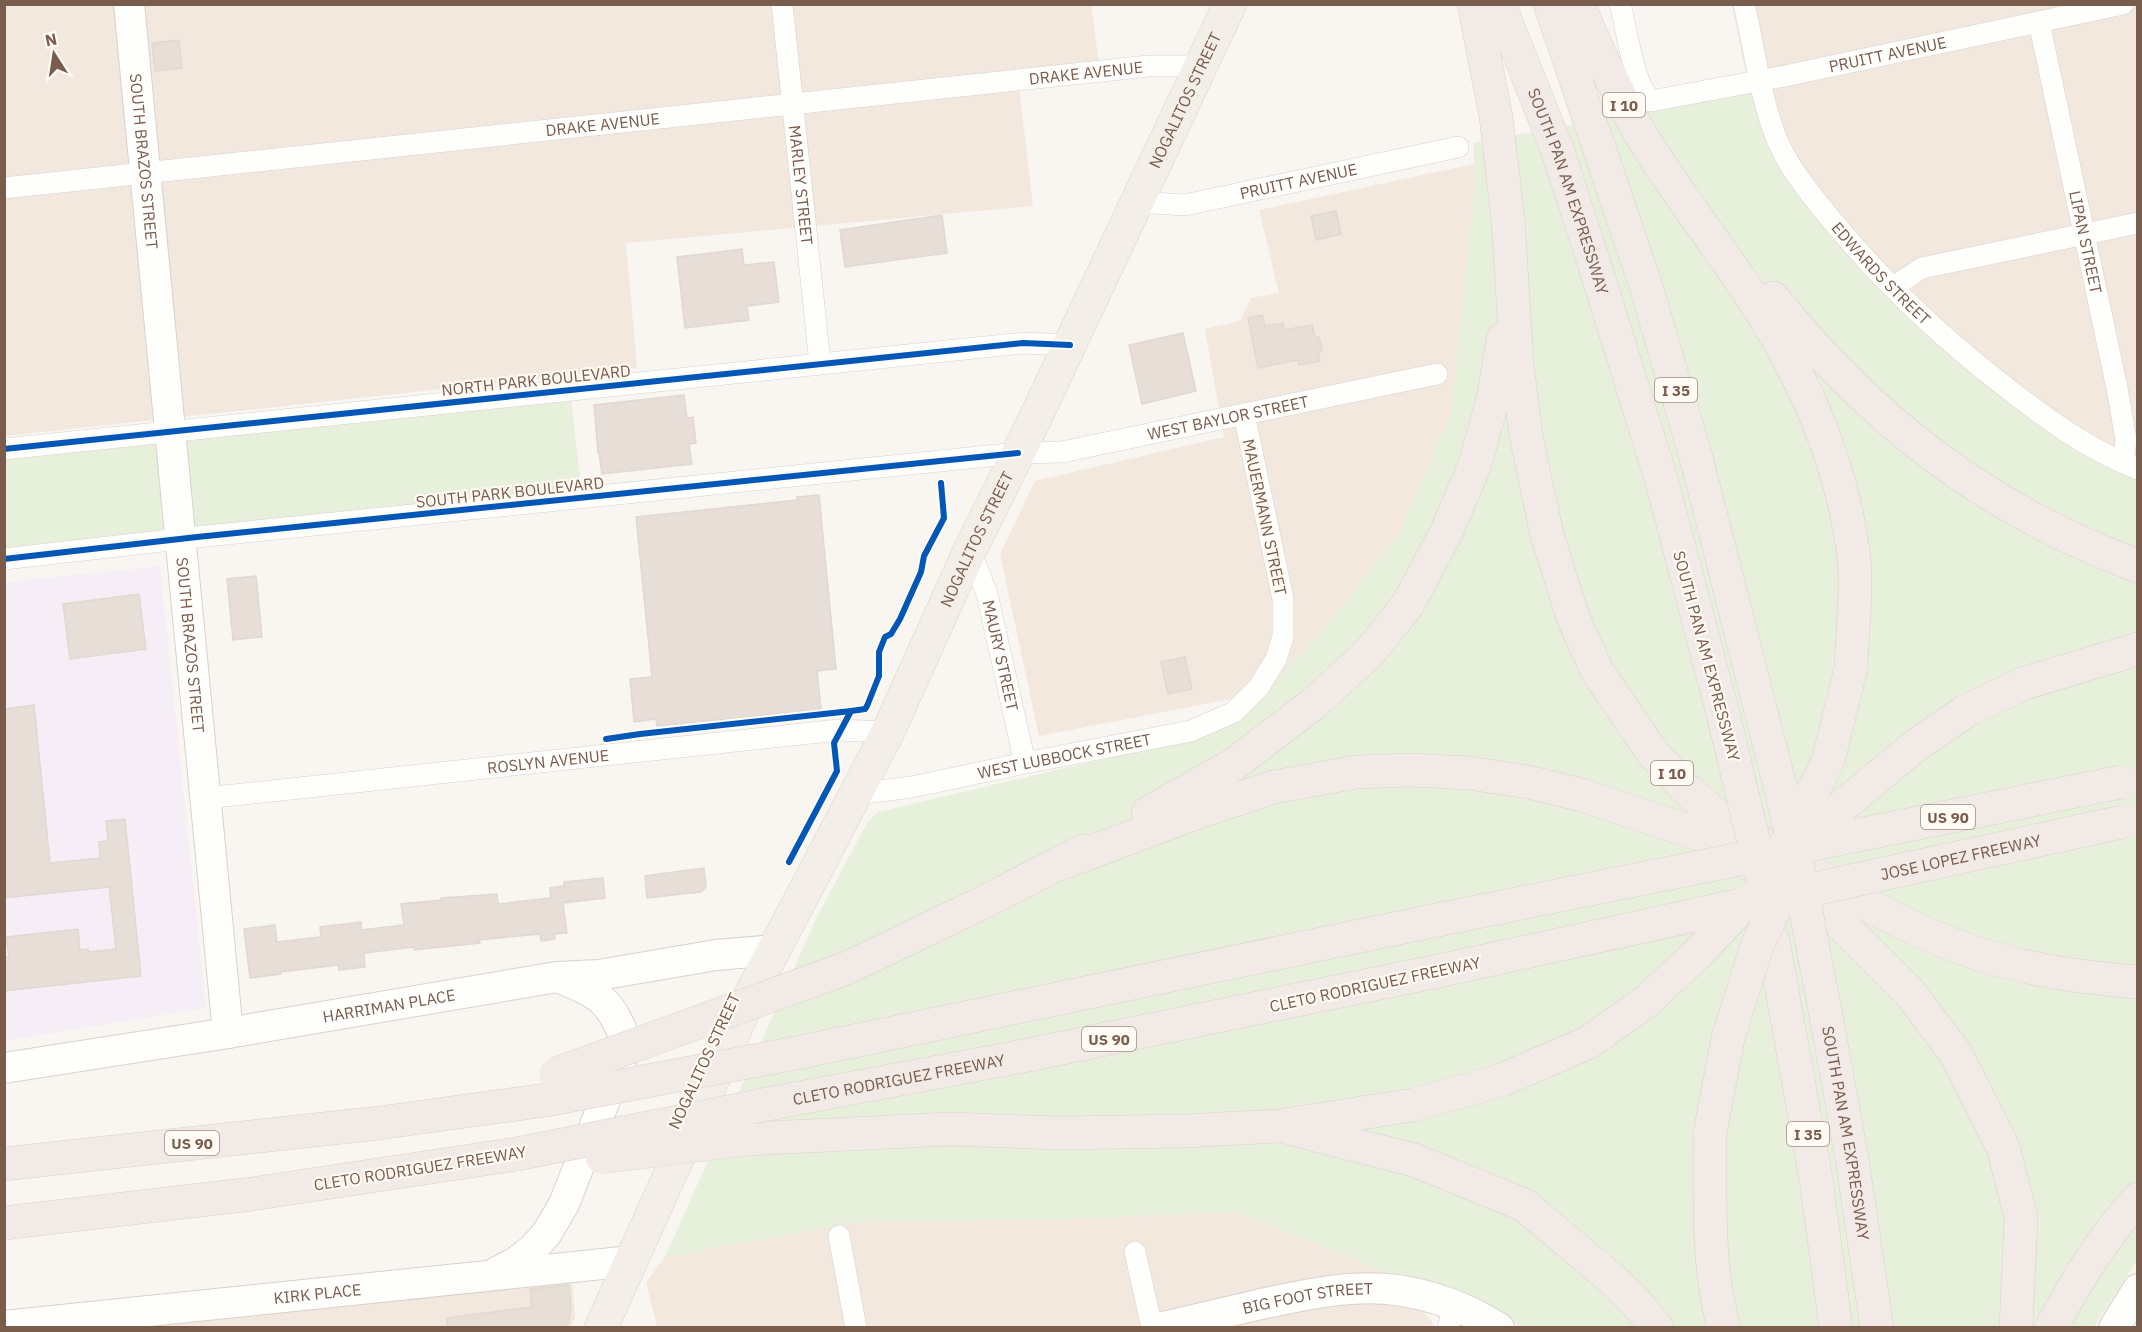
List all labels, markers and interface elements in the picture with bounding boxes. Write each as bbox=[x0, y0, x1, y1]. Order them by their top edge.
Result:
north arrow bbox=[24, 24, 84, 84]
text: N bbox=[43, 28, 59, 50]
street label: NOGALITOS STREET bbox=[1144, 29, 1225, 171]
street label: PRUITT AVENUE bbox=[1827, 32, 1948, 76]
street label: DRAKE AVENUE bbox=[1028, 57, 1144, 89]
street label: SOUTH BRAZOS STREET bbox=[126, 72, 163, 250]
street label: SOUTH PAN AM EXPRESSWAY bbox=[1524, 85, 1613, 298]
road number: I 10 bbox=[1603, 93, 1645, 117]
street label: DRAKE AVENUE bbox=[545, 108, 661, 140]
street label: MARLEY STREET bbox=[785, 124, 817, 246]
street label: PRUITT AVENUE bbox=[1238, 159, 1359, 203]
street label: LIPAN STREET bbox=[2065, 189, 2107, 296]
street label: EDWARDS STREET bbox=[1827, 218, 1935, 329]
street label: NORTH PARK BOULEVARD bbox=[440, 360, 632, 400]
road number: I 35 bbox=[1655, 378, 1697, 402]
street label: WEST BAYLOR STREET bbox=[1146, 391, 1310, 444]
street label: MAUERMANN STREET bbox=[1239, 437, 1291, 597]
street label: NOGALITOS STREET bbox=[936, 468, 1017, 610]
street label: SOUTH PARK BOULEVARD bbox=[415, 472, 605, 512]
street label: SOUTH PAN AM EXPRESSWAY bbox=[1669, 549, 1745, 764]
street label: SOUTH BRAZOS STREET bbox=[172, 556, 209, 734]
street label: MAURY STREET bbox=[979, 598, 1023, 713]
street label: WEST LUBBOCK STREET bbox=[976, 729, 1153, 783]
street label: ROSLYN AVENUE bbox=[486, 745, 610, 778]
road number: I 10 bbox=[1651, 761, 1693, 785]
road number: US 90 bbox=[1921, 805, 1975, 829]
street label: JOSE LOPEZ FREEWAY bbox=[1879, 830, 2043, 884]
street label: CLETO RODRIGUEZ FREEWAY bbox=[1268, 952, 1483, 1016]
street label: HARRIMAN PLACE bbox=[321, 984, 457, 1027]
street label: NOGALITOS STREET bbox=[664, 990, 744, 1132]
street label: SOUTH PAN AM EXPRESSWAY bbox=[1818, 1024, 1874, 1242]
road number: US 90 bbox=[1082, 1027, 1136, 1051]
street label: CLETO RODRIGUEZ FREEWAY bbox=[791, 1050, 1007, 1109]
road number: I 35 bbox=[1787, 1122, 1829, 1146]
road number: US 90 bbox=[165, 1131, 219, 1155]
street label: CLETO RODRIGUEZ FREEWAY bbox=[312, 1141, 528, 1195]
street label: BIG FOOT STREET bbox=[1240, 1278, 1373, 1318]
street label: KIRK PLACE bbox=[272, 1279, 362, 1308]

